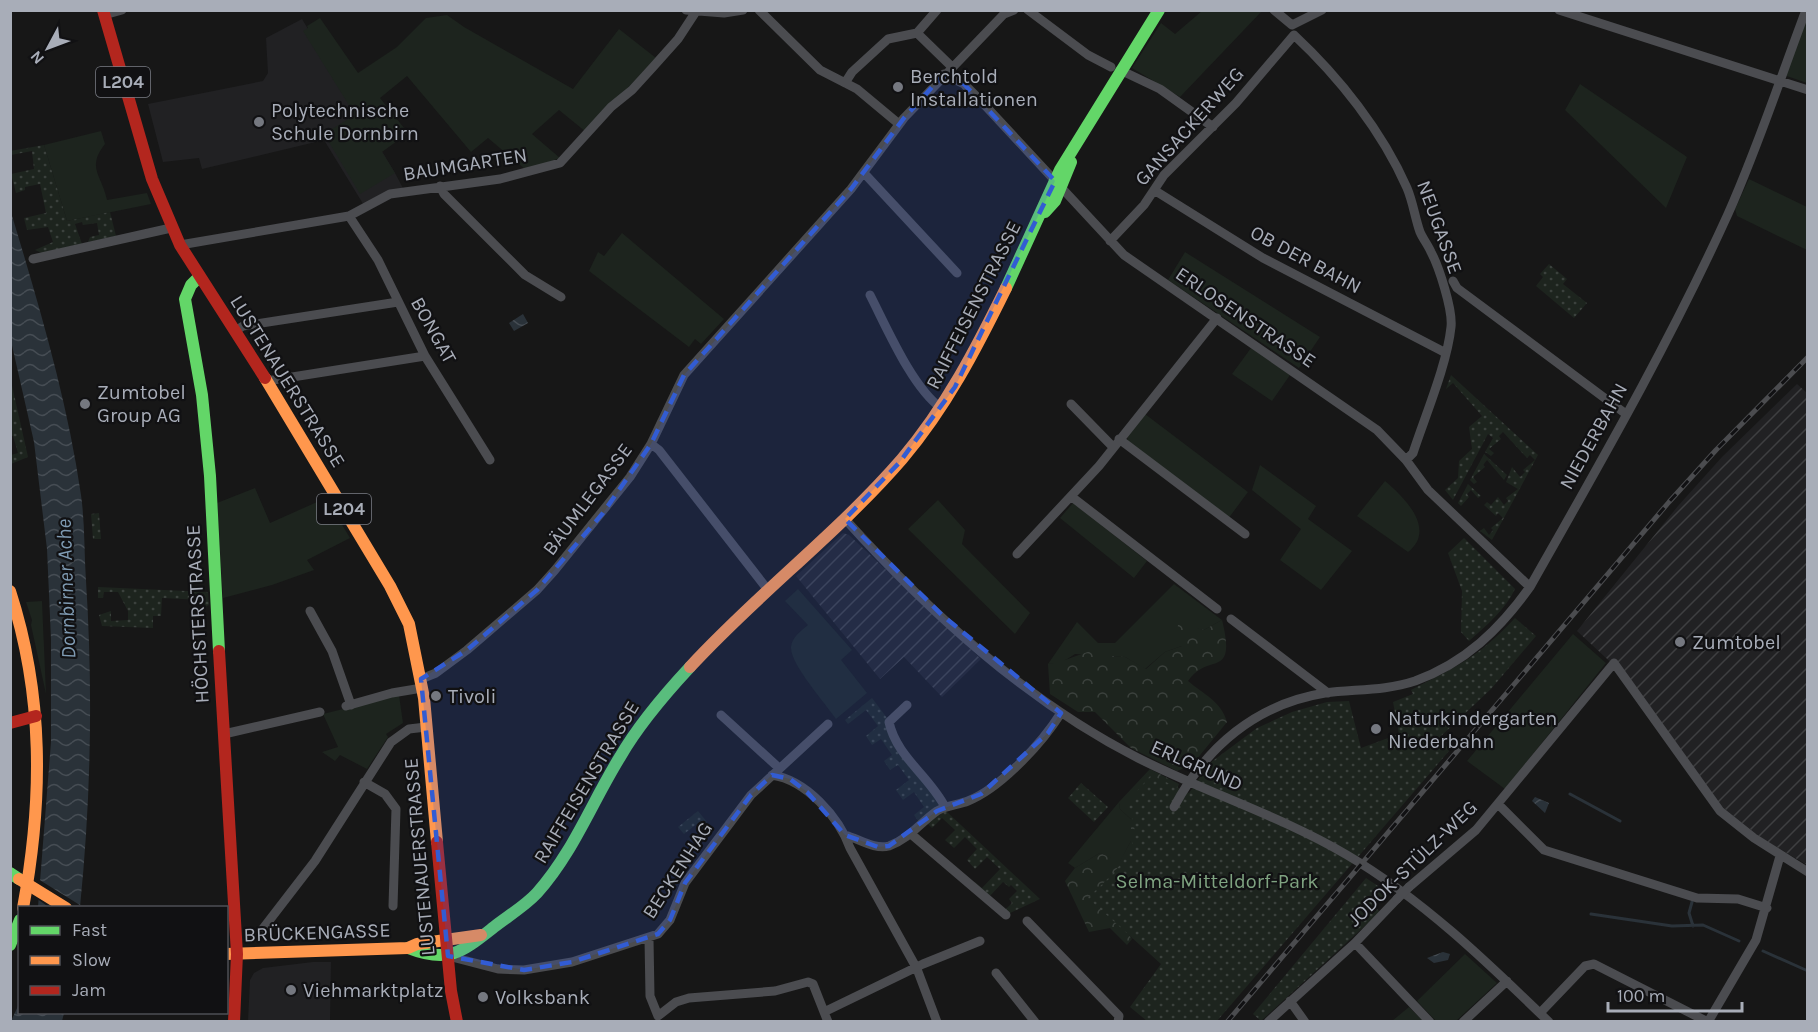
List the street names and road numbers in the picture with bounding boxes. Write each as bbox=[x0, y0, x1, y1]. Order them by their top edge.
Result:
street label: GANSACKERWEG bbox=[1130, 62, 1249, 190]
road number: L204 bbox=[96, 67, 150, 97]
street label: BAUMGARTEN bbox=[401, 143, 529, 186]
street label: NEUGASSE bbox=[1412, 177, 1467, 277]
street label: RAIFFEISENSTRASSE bbox=[921, 217, 1026, 393]
street label: OB DER BAHN bbox=[1246, 221, 1365, 298]
street label: ERLOSENSTRASSE bbox=[1171, 262, 1320, 373]
street label: LUSTENAUERSTRASSE bbox=[225, 291, 350, 472]
street label: BONGAT bbox=[406, 293, 461, 368]
street label: NIEDERBAHN bbox=[1555, 379, 1632, 494]
street label: BÄUMLEGASSE bbox=[538, 439, 637, 560]
road number: L204 bbox=[317, 494, 371, 524]
street label: HÖCHSTERSTRASSE bbox=[181, 524, 214, 704]
street label: RAIFFEISENSTRASSE bbox=[529, 697, 644, 868]
street label: ERLGRUND bbox=[1147, 735, 1246, 796]
street label: LUSTENAUERSTRASSE bbox=[399, 757, 440, 957]
street label: JODOK-STÜLZ-WEG bbox=[1343, 796, 1482, 931]
street label: BECKENHAG bbox=[638, 818, 717, 923]
street label: BRÜCKENGASSE bbox=[243, 918, 391, 947]

